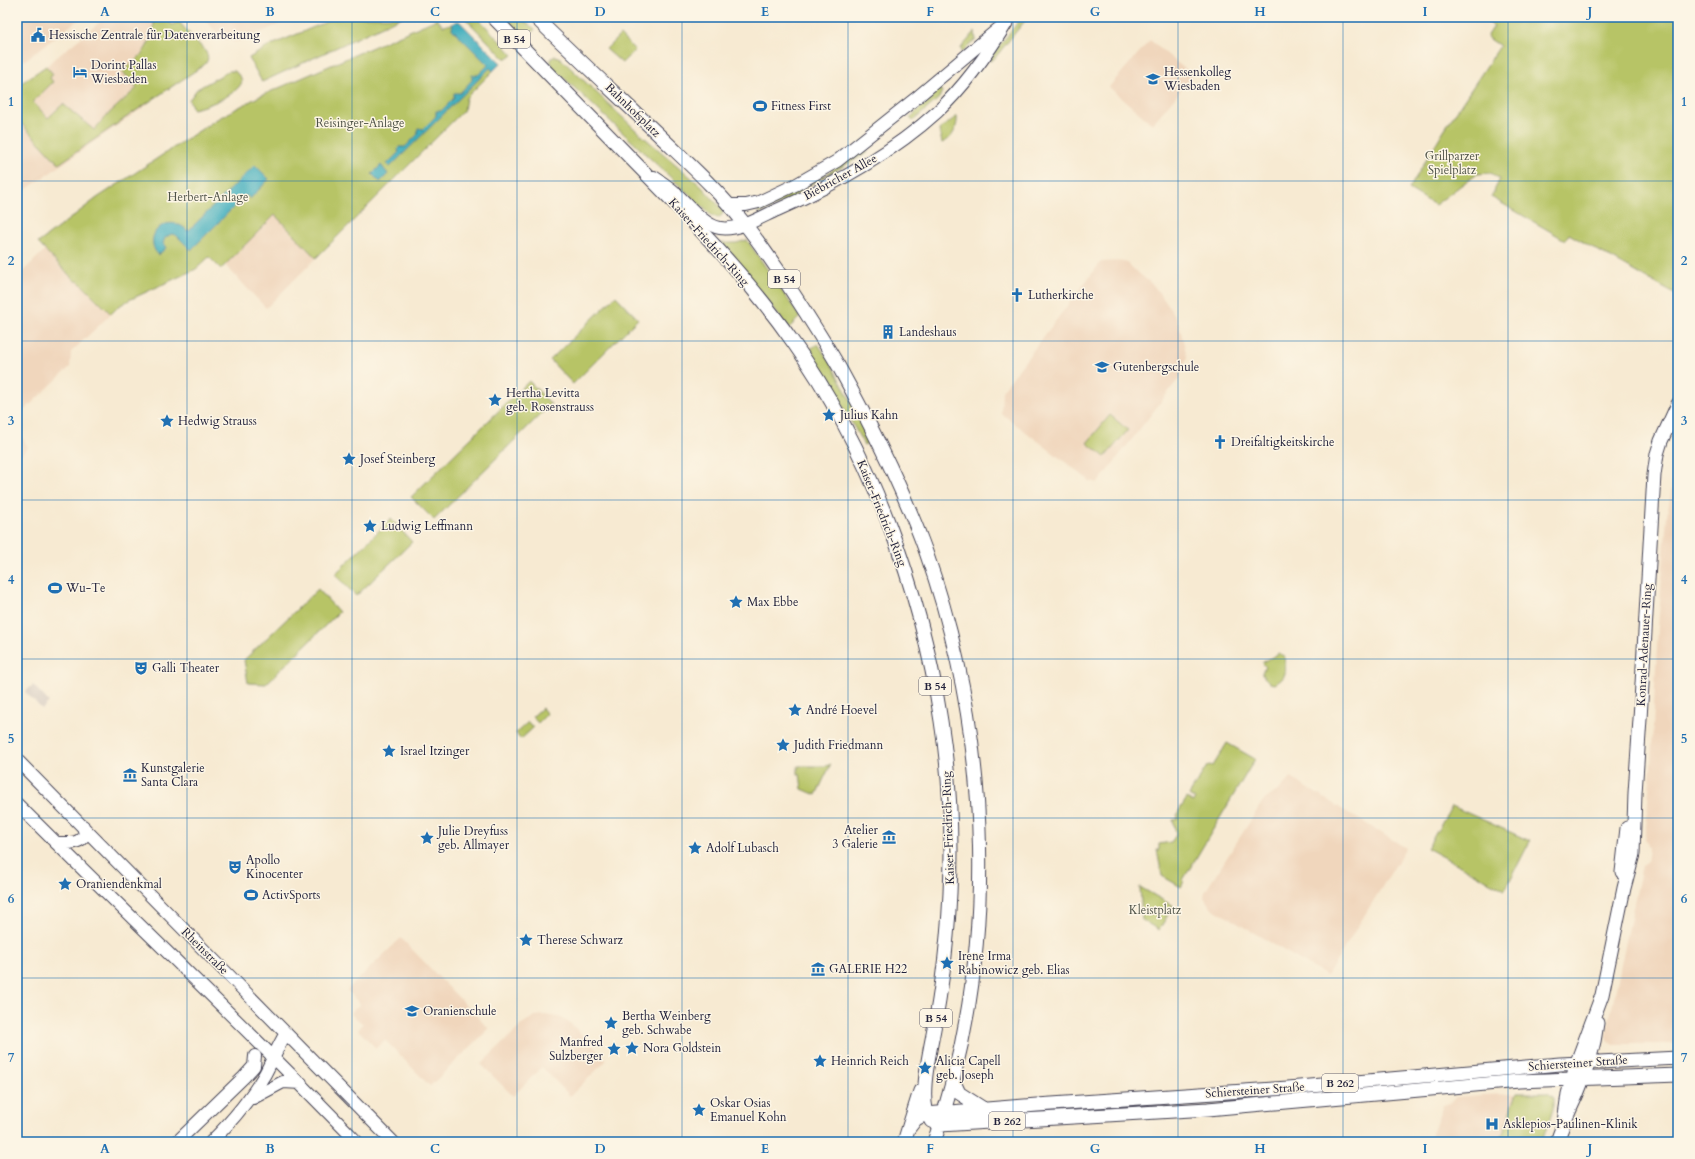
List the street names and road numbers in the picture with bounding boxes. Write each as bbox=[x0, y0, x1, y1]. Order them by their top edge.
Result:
road number: B 54 bbox=[498, 30, 530, 48]
street label: Bahnhofsplatz bbox=[602, 79, 665, 141]
street label: Biebricher Allee bbox=[800, 150, 880, 204]
street label: Kaiser-Friedrich-Ring bbox=[665, 194, 753, 290]
road number: B 54 bbox=[768, 270, 800, 288]
street label: Kaiser-Friedrich-Ring bbox=[853, 457, 911, 569]
street label: Konrad-Adenauer-Ring bbox=[1633, 583, 1655, 707]
road number: B 54 bbox=[919, 677, 951, 695]
street label: Kaiser-Friedrich-Ring bbox=[938, 771, 958, 885]
street label: Rheinstraße bbox=[178, 924, 232, 978]
road number: B 54 bbox=[920, 1009, 952, 1027]
street label: Schiersteiner Straße bbox=[1528, 1052, 1628, 1074]
road number: B 262 bbox=[1322, 1074, 1358, 1092]
street label: Schiersteiner Straße bbox=[1205, 1079, 1305, 1101]
road number: B 262 bbox=[989, 1112, 1025, 1130]

